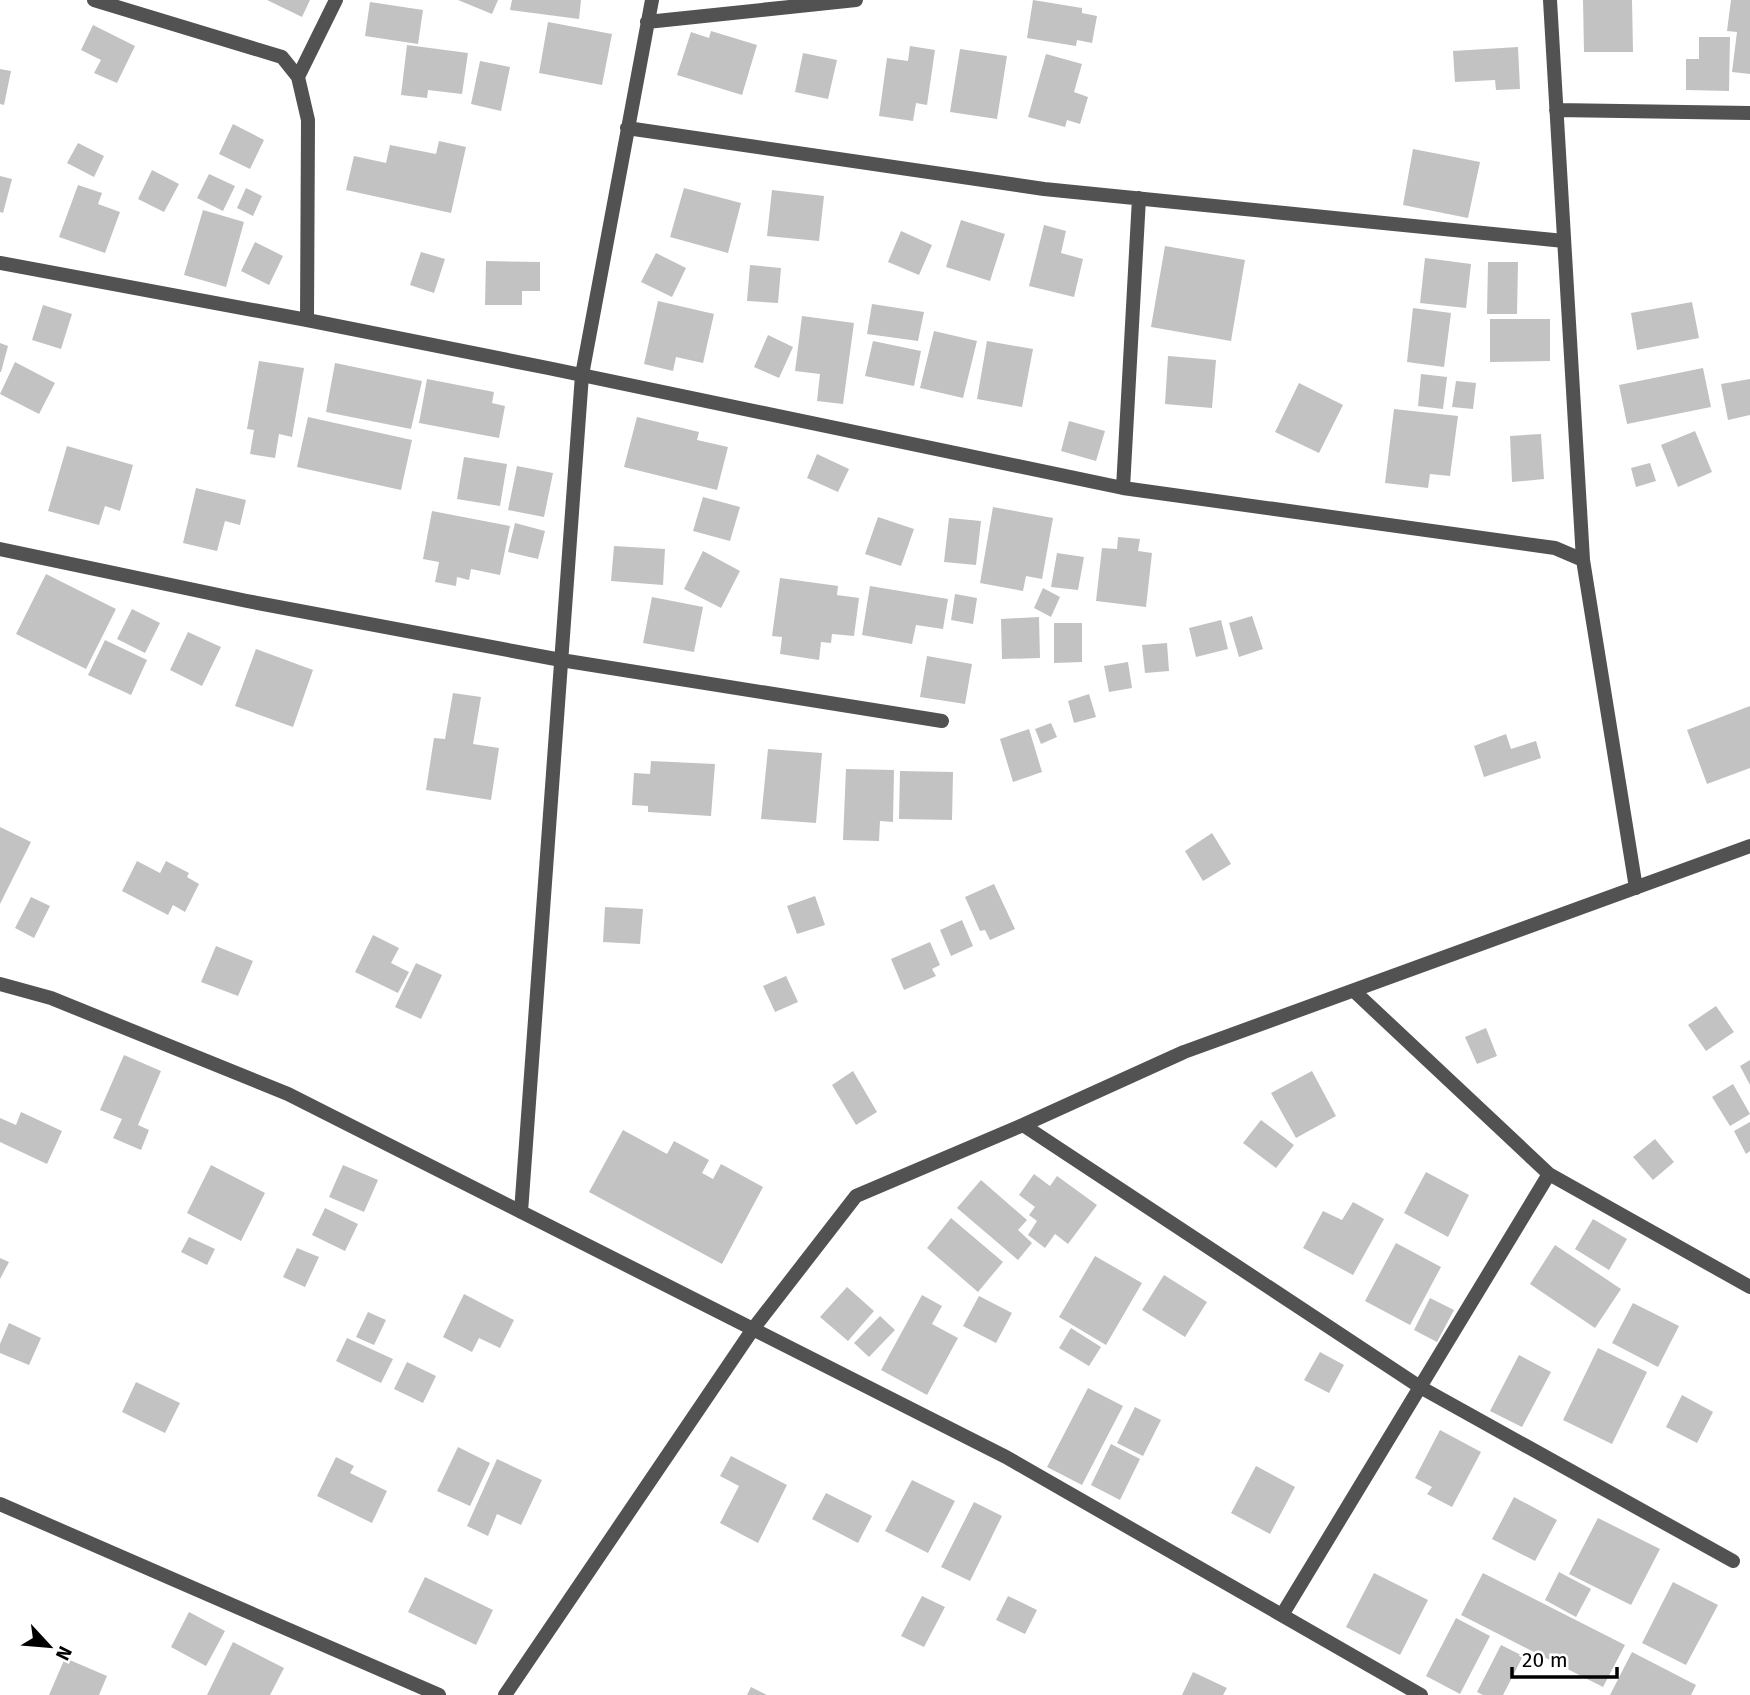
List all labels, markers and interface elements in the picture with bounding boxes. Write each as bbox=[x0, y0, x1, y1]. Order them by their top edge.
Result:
north arrow bbox=[14, 1611, 84, 1681]
scale bar bbox=[1512, 1636, 1617, 1680]
text: N bbox=[51, 1643, 77, 1664]
text: 20 m bbox=[1522, 1647, 1568, 1673]

